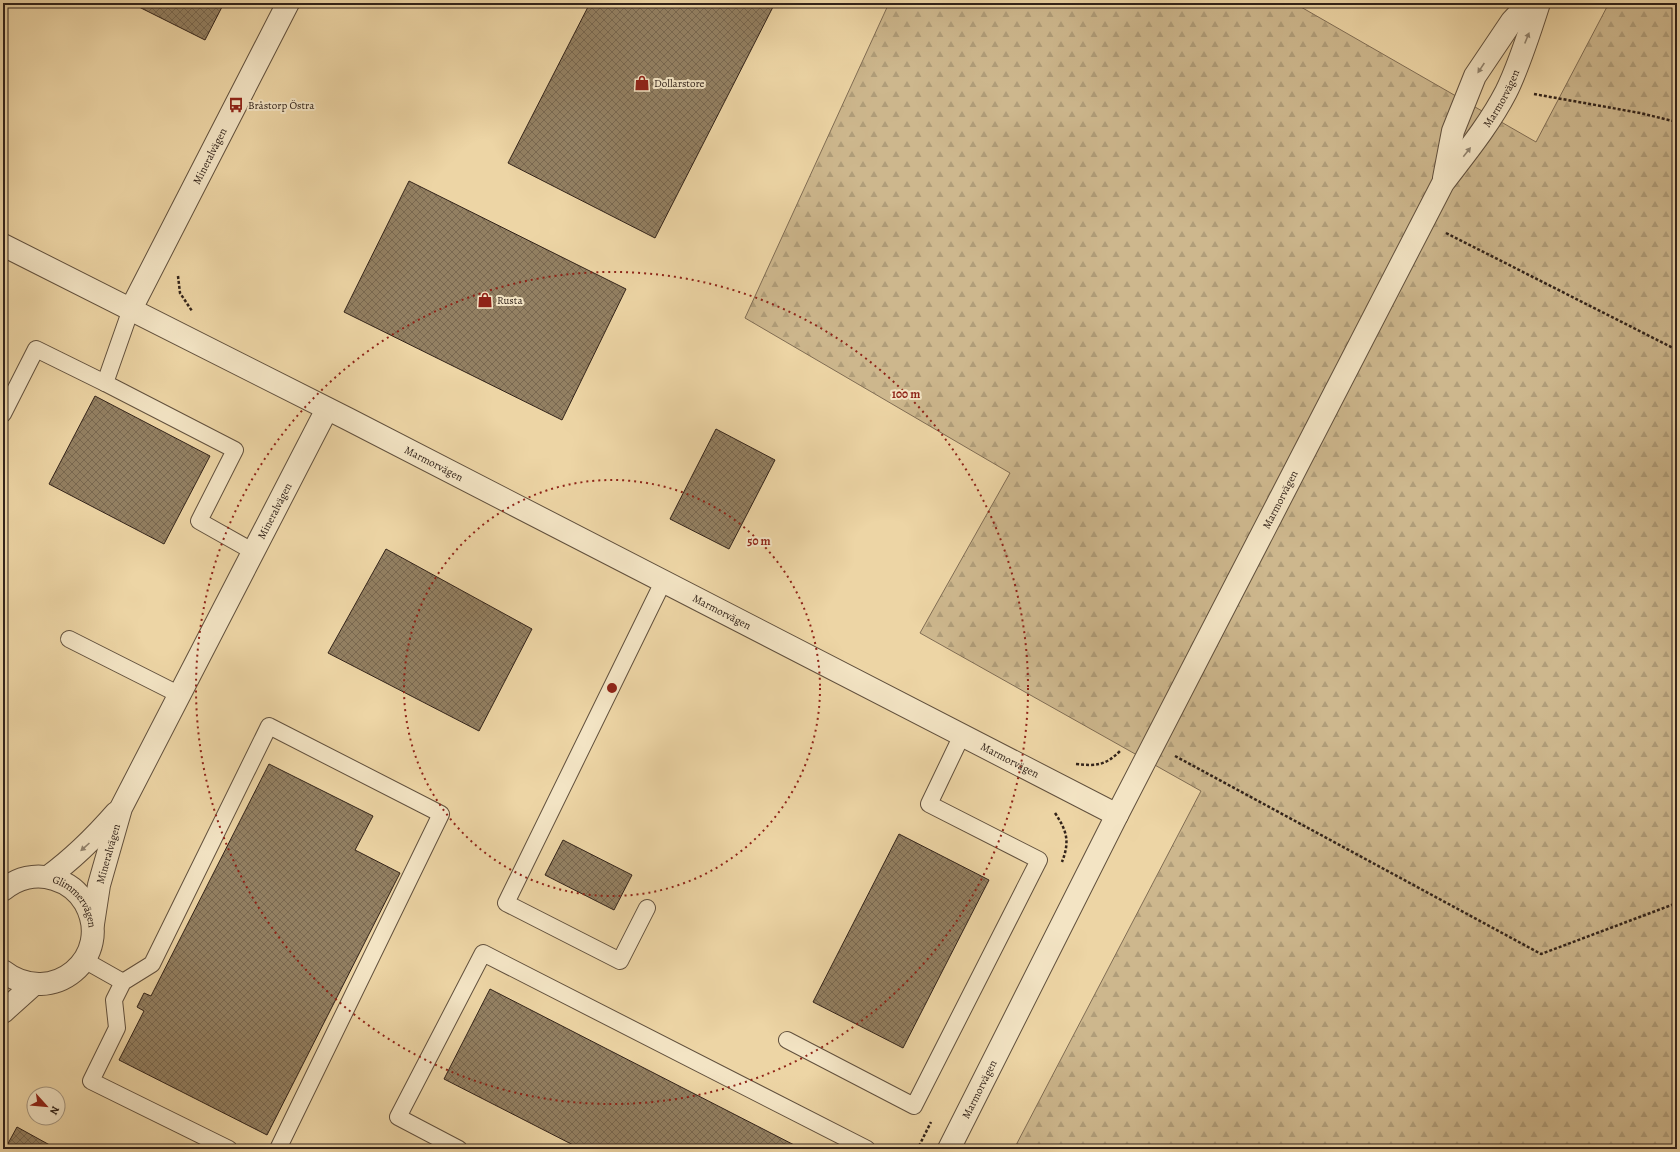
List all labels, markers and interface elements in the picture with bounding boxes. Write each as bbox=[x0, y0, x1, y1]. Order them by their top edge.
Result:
one-way arrow bbox=[1525, 32, 1531, 44]
one-way arrow bbox=[1477, 63, 1485, 73]
street label: Marmorvägen bbox=[1479, 67, 1523, 130]
shop icon: Dollarstore bbox=[633, 74, 651, 92]
place label: Dollarstore bbox=[654, 76, 705, 91]
bus stop icon: Bråstorp Östra bbox=[227, 96, 245, 114]
place label: Bråstorp Östra bbox=[248, 98, 315, 113]
street label: Mineralvägen bbox=[189, 125, 230, 187]
one-way arrow bbox=[1462, 147, 1471, 158]
shop icon: Rusta bbox=[476, 291, 494, 309]
place label: Rusta bbox=[497, 293, 523, 308]
text: 100 m bbox=[892, 386, 920, 402]
street label: Marmorvägen bbox=[402, 442, 466, 485]
street label: Marmorvägen bbox=[1258, 468, 1301, 531]
street label: Mineralvägen bbox=[254, 480, 295, 542]
text: 50 m bbox=[747, 533, 771, 549]
street label: Marmorvägen bbox=[690, 590, 754, 633]
centre of rings bbox=[605, 681, 619, 695]
street label: Marmorvägen bbox=[978, 739, 1042, 781]
street label: Mineralvägen bbox=[92, 822, 124, 885]
one-way arrow bbox=[80, 842, 90, 851]
street label: Glimmervägen bbox=[51, 872, 100, 929]
street label: Marmorvägen bbox=[958, 1057, 1000, 1121]
north arrow bbox=[26, 1086, 66, 1126]
text: N bbox=[46, 1103, 63, 1117]

